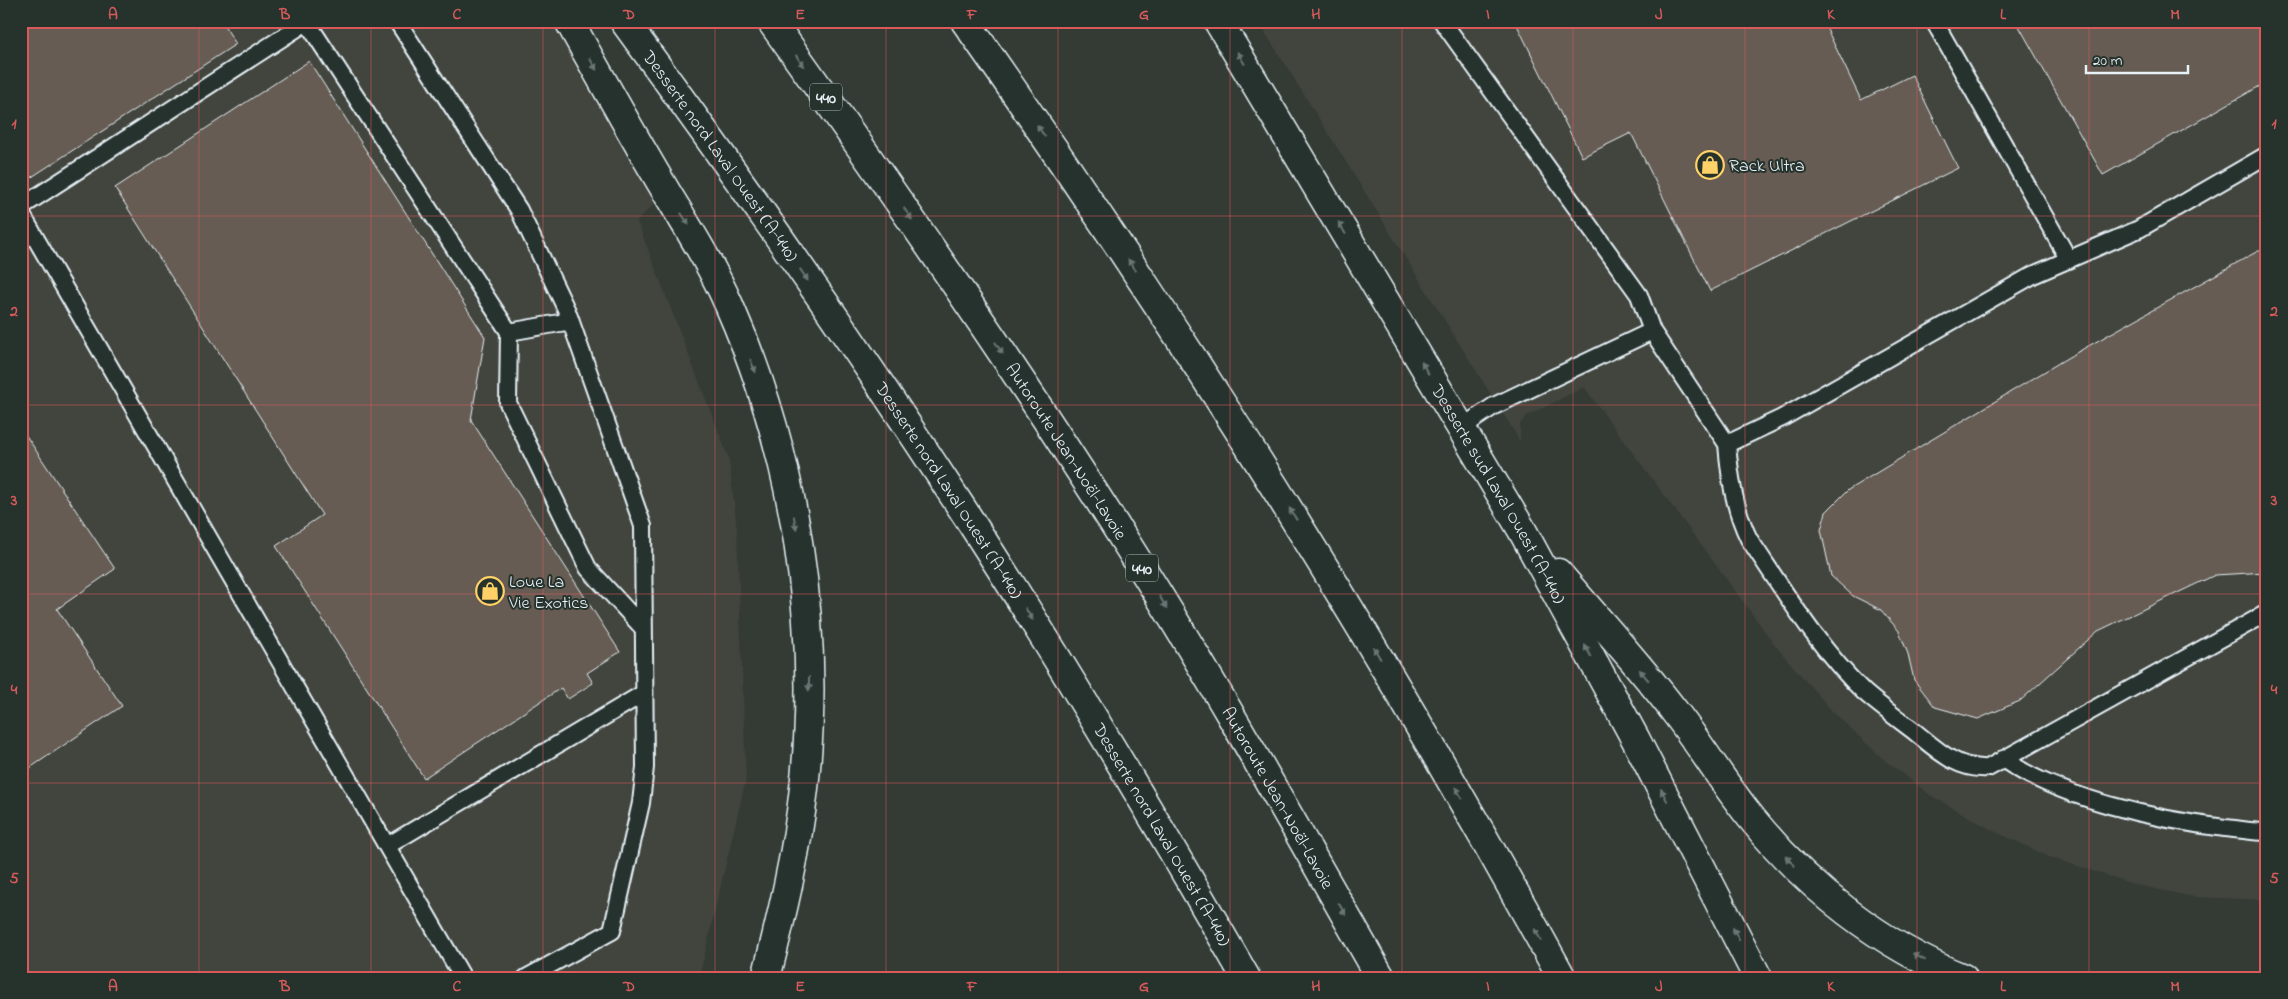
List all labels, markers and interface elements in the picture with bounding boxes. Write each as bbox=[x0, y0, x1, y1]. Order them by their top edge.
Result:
text: A bbox=[108, 3, 118, 27]
text: B bbox=[279, 3, 291, 27]
text: C bbox=[453, 3, 462, 27]
text: D bbox=[622, 3, 635, 27]
text: E bbox=[795, 3, 805, 27]
text: F bbox=[966, 3, 978, 27]
text: G bbox=[1139, 3, 1149, 27]
text: H bbox=[1311, 3, 1321, 27]
text: I bbox=[1486, 3, 1490, 27]
text: J bbox=[1655, 3, 1663, 27]
text: K bbox=[1827, 3, 1836, 27]
text: L bbox=[2000, 3, 2007, 27]
text: M bbox=[2170, 3, 2180, 27]
scale bar bbox=[2086, 42, 2188, 74]
street label: Desserte nord Laval Ouest (A-440) bbox=[634, 45, 804, 268]
text: 20 m bbox=[2093, 50, 2123, 72]
one-way arrow bbox=[1236, 52, 1245, 65]
one-way arrow bbox=[795, 54, 805, 68]
one-way arrow bbox=[588, 57, 597, 70]
road number: 440 bbox=[810, 84, 842, 110]
text: 1 bbox=[11, 112, 17, 136]
text: 1 bbox=[2271, 112, 2277, 136]
one-way arrow bbox=[1036, 124, 1046, 137]
shop icon: Rack Ultra bbox=[1695, 150, 1725, 180]
place label: Rack Ultra bbox=[1729, 154, 1805, 180]
one-way arrow bbox=[902, 207, 913, 220]
one-way arrow bbox=[680, 212, 689, 226]
one-way arrow bbox=[1338, 221, 1347, 234]
one-way arrow bbox=[1127, 258, 1137, 271]
one-way arrow bbox=[799, 268, 809, 281]
text: 2 bbox=[9, 300, 18, 324]
text: 2 bbox=[2269, 300, 2278, 324]
one-way arrow bbox=[994, 342, 1003, 355]
one-way arrow bbox=[750, 359, 758, 373]
street label: Autoroute Jean-Noël-Lavoie bbox=[998, 359, 1133, 546]
one-way arrow bbox=[1421, 361, 1430, 374]
street label: Desserte nord Laval Ouest (A-440) bbox=[867, 377, 1028, 605]
street label: Desserte sud Laval Ouest (A-440) bbox=[1423, 379, 1571, 609]
text: 3 bbox=[10, 489, 18, 513]
text: 3 bbox=[2270, 489, 2278, 513]
one-way arrow bbox=[1288, 507, 1297, 520]
one-way arrow bbox=[791, 515, 799, 531]
road number: 440 bbox=[1126, 554, 1158, 582]
place label: Loue La Vie Exotics bbox=[508, 570, 588, 617]
shop icon: Loue La Vie Exotics bbox=[475, 576, 505, 606]
one-way arrow bbox=[1158, 596, 1167, 609]
one-way arrow bbox=[1025, 608, 1034, 621]
one-way arrow bbox=[1373, 645, 1381, 660]
one-way arrow bbox=[1583, 645, 1592, 658]
one-way arrow bbox=[1638, 668, 1649, 681]
one-way arrow bbox=[805, 677, 813, 693]
text: 4 bbox=[10, 678, 18, 702]
text: 4 bbox=[2270, 678, 2278, 702]
street label: Autoroute Jean-Noël-Lavoie bbox=[1214, 703, 1339, 895]
street label: Desserte nord Laval Ouest (A-440) bbox=[1084, 718, 1236, 952]
one-way arrow bbox=[1454, 787, 1463, 800]
one-way arrow bbox=[1660, 788, 1669, 801]
one-way arrow bbox=[1784, 855, 1796, 867]
text: 5 bbox=[9, 867, 19, 891]
text: 5 bbox=[2269, 867, 2279, 891]
one-way arrow bbox=[1337, 902, 1346, 915]
one-way arrow bbox=[1732, 927, 1740, 941]
one-way arrow bbox=[1534, 928, 1542, 942]
one-way arrow bbox=[1912, 953, 1926, 961]
text: A bbox=[108, 975, 118, 999]
text: B bbox=[279, 975, 291, 999]
text: C bbox=[453, 975, 462, 999]
text: D bbox=[622, 975, 635, 999]
text: E bbox=[795, 975, 805, 999]
text: F bbox=[966, 975, 978, 999]
text: G bbox=[1139, 975, 1149, 999]
text: H bbox=[1311, 975, 1321, 999]
text: I bbox=[1486, 975, 1490, 999]
text: J bbox=[1655, 975, 1663, 999]
text: K bbox=[1827, 975, 1836, 999]
text: L bbox=[2000, 975, 2007, 999]
text: M bbox=[2170, 975, 2180, 999]

